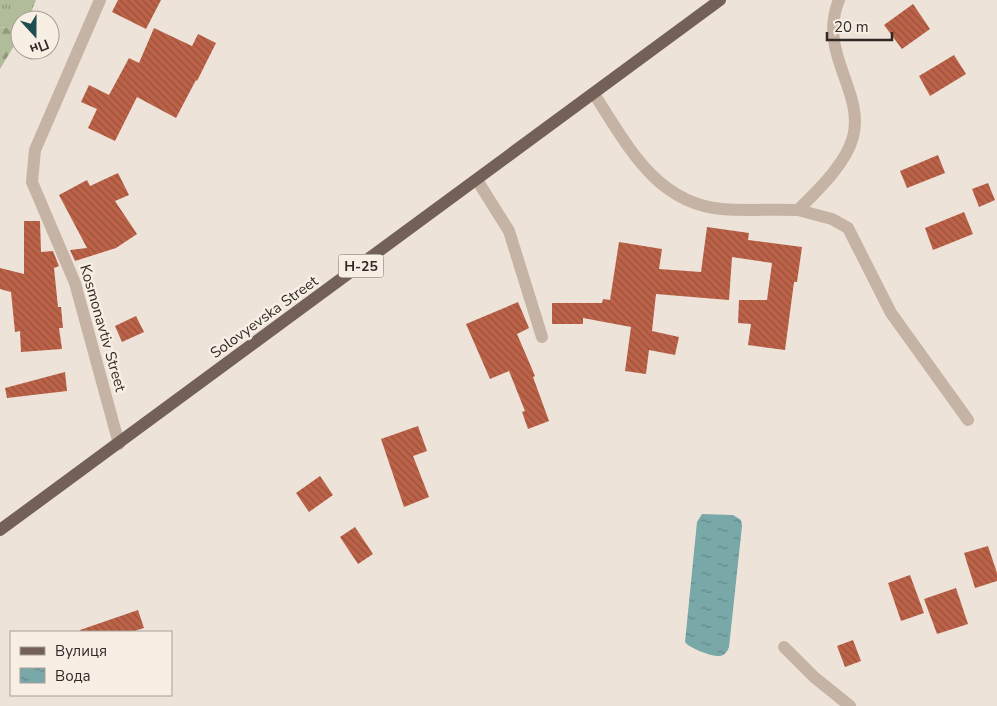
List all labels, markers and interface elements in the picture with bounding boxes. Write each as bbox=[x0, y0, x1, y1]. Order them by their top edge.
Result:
north arrow bbox=[10, 10, 60, 60]
scale bar bbox=[827, 10, 892, 42]
text: 20 m bbox=[834, 17, 869, 37]
text: Пн bbox=[27, 34, 52, 59]
road number: Н-25 bbox=[338, 255, 384, 278]
street label: Kosmonavtiv Street bbox=[75, 262, 131, 395]
street label: Solovyevska Street bbox=[206, 271, 322, 363]
legend bbox=[10, 631, 172, 696]
text: Вулиця bbox=[55, 641, 107, 661]
text: Вода bbox=[55, 666, 91, 686]

